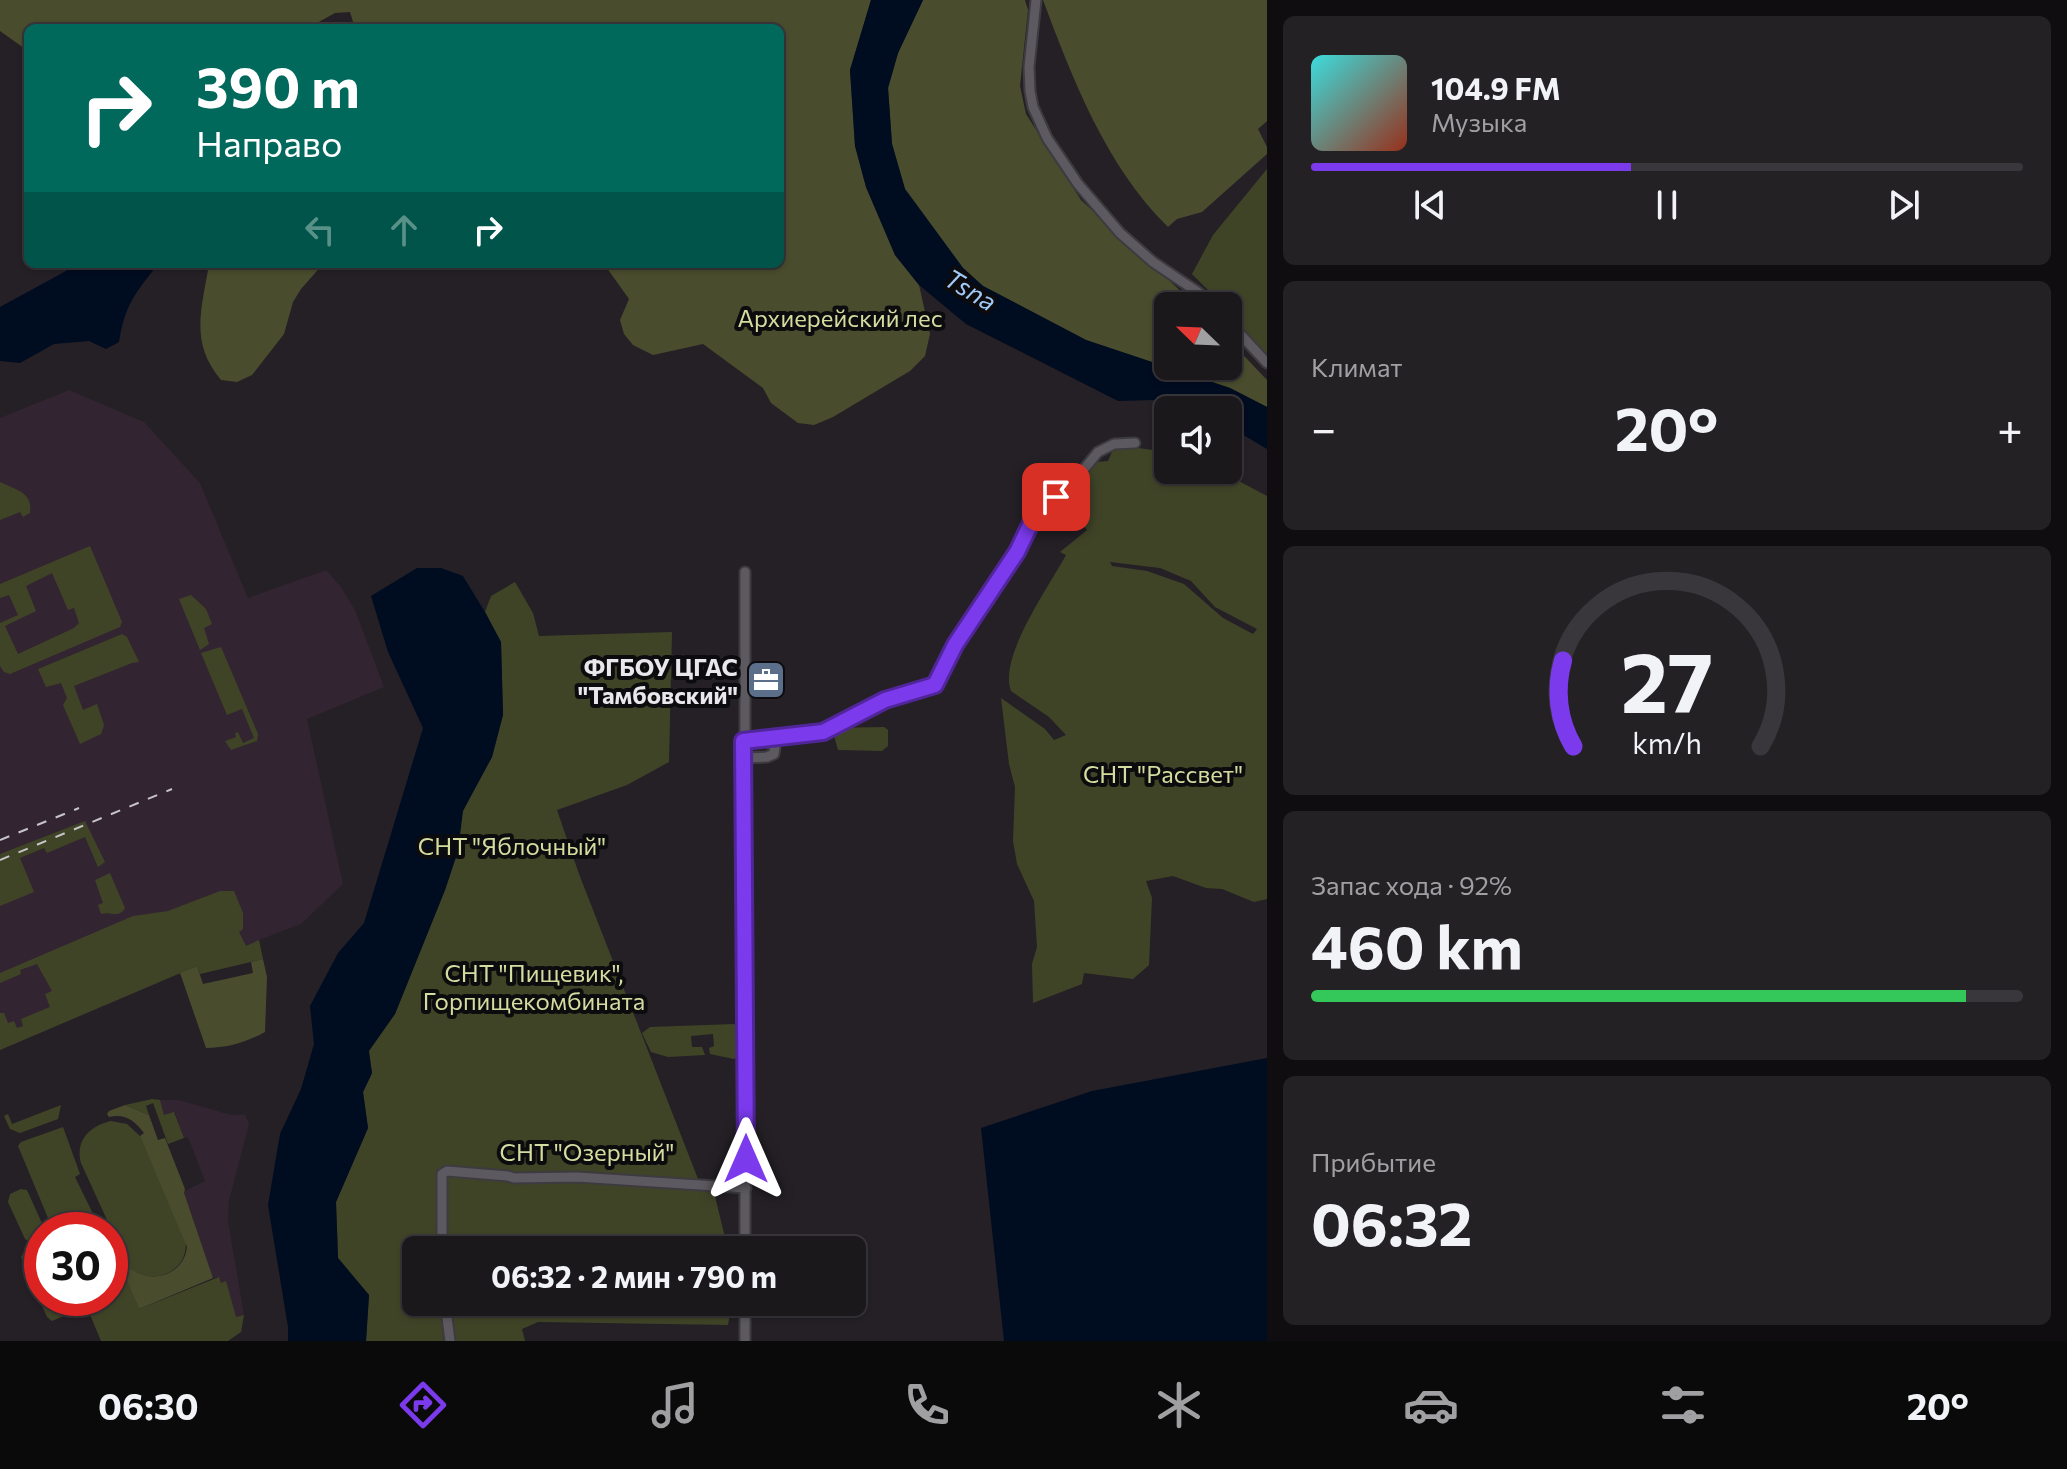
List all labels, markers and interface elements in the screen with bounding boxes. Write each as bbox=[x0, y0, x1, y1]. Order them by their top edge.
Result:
text: 390 m bbox=[196, 51, 360, 120]
icon: right bbox=[64, 56, 168, 160]
text: 104.9 FM bbox=[1431, 69, 1561, 106]
text: Музыка bbox=[1431, 106, 1527, 137]
text: Направо bbox=[196, 120, 342, 164]
icon: previous bbox=[1408, 183, 1452, 227]
icon: pause bbox=[1645, 183, 1689, 227]
icon: next bbox=[1882, 183, 1926, 227]
icon: left bbox=[298, 208, 342, 252]
icon: ahead bbox=[382, 208, 426, 252]
icon: right bbox=[466, 208, 510, 252]
water label: Tsna bbox=[939, 262, 1003, 316]
north arrow bbox=[1154, 292, 1242, 380]
map controls bbox=[1154, 292, 1242, 484]
park label: Архиерейский лес bbox=[738, 303, 943, 332]
text: Климат bbox=[1311, 351, 1403, 382]
text: 20° bbox=[1615, 390, 1718, 463]
button: sound bbox=[1154, 396, 1242, 484]
text: − bbox=[1311, 400, 1336, 454]
text: + bbox=[1997, 400, 2023, 454]
pin bbox=[1022, 463, 1090, 531]
icon: arrive bbox=[1034, 475, 1078, 519]
text: 27 bbox=[1621, 627, 1713, 729]
place label: ФГБОУ ЦГАС "Тамбовский" bbox=[578, 652, 738, 709]
office icon: ФГБОУ ЦГАС "Тамбовский" bbox=[745, 659, 787, 701]
text: km/h bbox=[1632, 725, 1702, 760]
park label: СНТ "Рассвет" bbox=[1083, 759, 1243, 788]
park label: СНТ "Яблочный" bbox=[418, 831, 606, 860]
text: Запас хода · 92% bbox=[1311, 869, 1512, 900]
text: 460 km bbox=[1311, 908, 1523, 981]
park label: СНТ "Пищевик", Горпищекомбината bbox=[423, 958, 645, 1015]
position arrow bbox=[704, 1117, 788, 1201]
park label: СНТ "Озерный" bbox=[500, 1137, 674, 1166]
text: Прибытие bbox=[1311, 1146, 1436, 1177]
text: 06:32 bbox=[1311, 1185, 1472, 1258]
speed limit sign: 30 bbox=[24, 1212, 128, 1316]
text: 06:32 · 2 мин · 790 m bbox=[491, 1257, 777, 1294]
icon: directions bbox=[395, 1377, 451, 1433]
icon: music bbox=[647, 1377, 703, 1433]
icon: phone bbox=[899, 1377, 955, 1433]
icon: climate bbox=[1151, 1377, 1207, 1433]
icon: car bbox=[1403, 1377, 1459, 1433]
icon: filters bbox=[1655, 1377, 1711, 1433]
text: 06:30 bbox=[98, 1383, 199, 1427]
text: 20° bbox=[1907, 1383, 1969, 1427]

